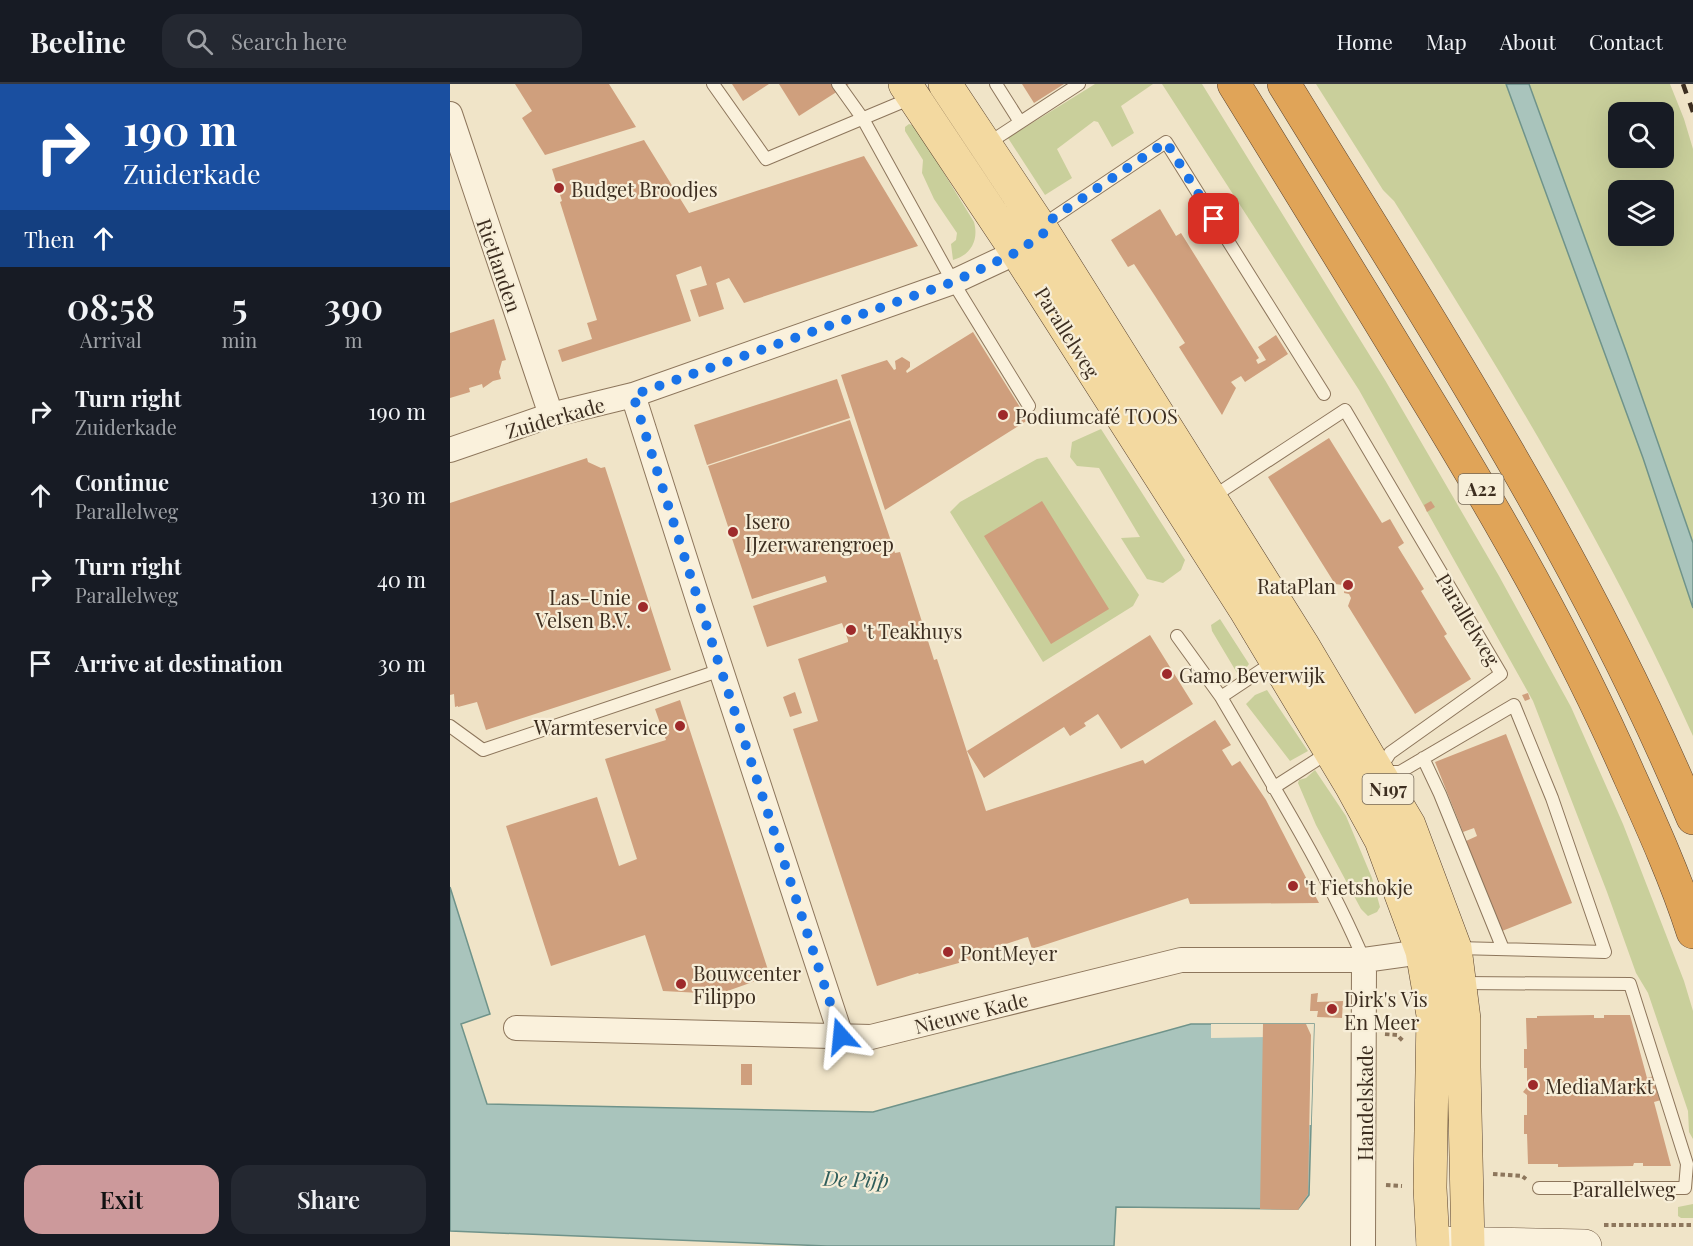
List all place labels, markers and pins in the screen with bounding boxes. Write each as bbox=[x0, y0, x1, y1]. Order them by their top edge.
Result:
place label: Budget Broodjes bbox=[571, 175, 718, 202]
marker: Budget Broodjes bbox=[552, 181, 566, 195]
pin bbox=[1188, 193, 1239, 244]
place label: Podiumcafé TOOS bbox=[1015, 402, 1178, 429]
marker: Podiumcafé TOOS bbox=[996, 408, 1010, 422]
place label: Isero IJzerwarengroep bbox=[745, 507, 894, 557]
marker: Isero IJzerwarengroep bbox=[726, 525, 740, 539]
place label: RataPlan bbox=[1257, 572, 1336, 599]
marker: RataPlan bbox=[1341, 578, 1355, 592]
place label: Las-Unie Velsen B.V. bbox=[535, 583, 631, 633]
marker: Las-Unie Velsen B.V. bbox=[636, 600, 650, 614]
place label: 't Teakhuys bbox=[863, 617, 962, 644]
marker: 't Teakhuys bbox=[844, 623, 858, 637]
place label: Gamo Beverwijk bbox=[1179, 661, 1325, 688]
marker: Gamo Beverwijk bbox=[1160, 667, 1174, 681]
place label: Warmteservice bbox=[533, 713, 668, 740]
marker: Warmteservice bbox=[673, 719, 687, 733]
place label: 't Fietshokje bbox=[1305, 873, 1413, 900]
marker: 't Fietshokje bbox=[1286, 879, 1300, 893]
place label: PontMeyer bbox=[960, 939, 1057, 966]
marker: PontMeyer bbox=[941, 945, 955, 959]
place label: Bouwcenter Filippo bbox=[693, 959, 801, 1009]
marker: Bouwcenter Filippo bbox=[674, 977, 688, 991]
place label: Dirk's Vis En Meer bbox=[1344, 985, 1428, 1035]
marker: Dirk's Vis En Meer bbox=[1325, 1002, 1339, 1016]
place label: MediaMarkt bbox=[1545, 1072, 1654, 1099]
marker: MediaMarkt bbox=[1526, 1078, 1540, 1092]

